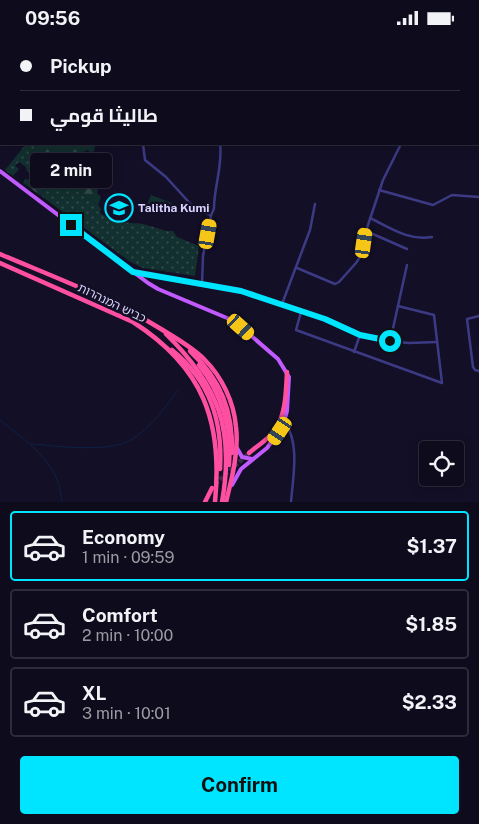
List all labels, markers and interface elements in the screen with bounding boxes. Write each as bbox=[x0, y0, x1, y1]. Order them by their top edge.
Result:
text: 09:56 bbox=[25, 7, 80, 29]
text: Pickup bbox=[50, 55, 112, 77]
text: طاليثا قومي bbox=[50, 104, 158, 126]
callout: 2 min bbox=[30, 153, 112, 187]
text: 2 min bbox=[50, 161, 92, 180]
school or university icon: Talitha Kumi bbox=[104, 193, 134, 223]
place label: Talitha Kumi bbox=[138, 201, 209, 215]
route end bbox=[60, 214, 82, 236]
car bbox=[198, 218, 217, 250]
car bbox=[354, 227, 373, 259]
street label: כביש המנהרות bbox=[76, 281, 148, 325]
car bbox=[224, 311, 257, 343]
route start bbox=[379, 330, 401, 352]
car bbox=[265, 414, 294, 448]
map controls bbox=[419, 441, 464, 486]
button: locate bbox=[419, 441, 464, 486]
icon: car bbox=[22, 524, 67, 569]
text: Economy bbox=[82, 526, 165, 548]
text: $1.37 bbox=[407, 535, 457, 557]
text: 1 min · 09:59 bbox=[82, 548, 174, 567]
icon: car bbox=[22, 602, 67, 647]
text: Comfort bbox=[82, 604, 158, 626]
text: $1.85 bbox=[405, 613, 457, 635]
text: 2 min · 10:00 bbox=[82, 626, 173, 645]
icon: car bbox=[22, 680, 67, 725]
text: XL bbox=[82, 682, 107, 704]
text: $2.33 bbox=[402, 691, 457, 713]
text: 3 min · 10:01 bbox=[82, 704, 171, 723]
button: Confirm bbox=[20, 756, 459, 814]

